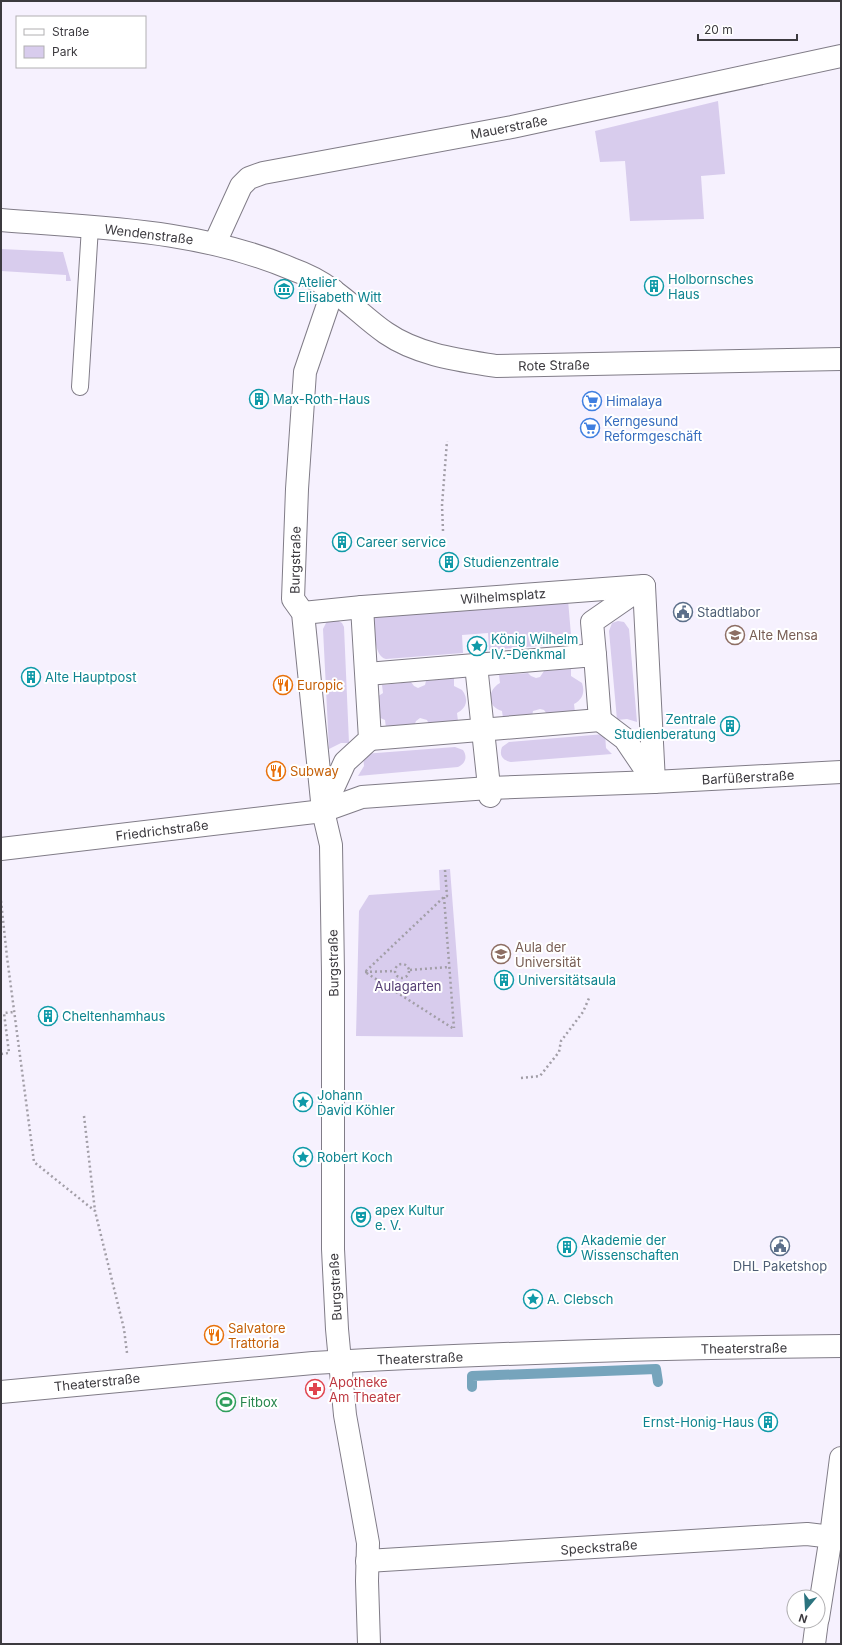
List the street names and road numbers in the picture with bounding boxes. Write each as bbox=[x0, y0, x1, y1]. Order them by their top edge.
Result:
street label: Mauerstraße bbox=[469, 112, 549, 142]
street label: Wendenstraße bbox=[104, 221, 194, 247]
street label: Rote Straße bbox=[518, 356, 590, 374]
street label: Burgstraße bbox=[286, 526, 304, 594]
street label: Wilhelmsplatz bbox=[460, 585, 546, 607]
street label: Barfüßerstraße bbox=[701, 767, 795, 787]
street label: Friedrichstraße bbox=[115, 816, 209, 844]
street label: Burgstraße bbox=[324, 929, 342, 997]
street label: Burgstraße bbox=[325, 1253, 345, 1321]
street label: Theaterstraße bbox=[701, 1339, 787, 1357]
street label: Theaterstraße bbox=[376, 1348, 464, 1368]
street label: Theaterstraße bbox=[53, 1370, 141, 1394]
street label: Speckstraße bbox=[560, 1536, 638, 1558]

